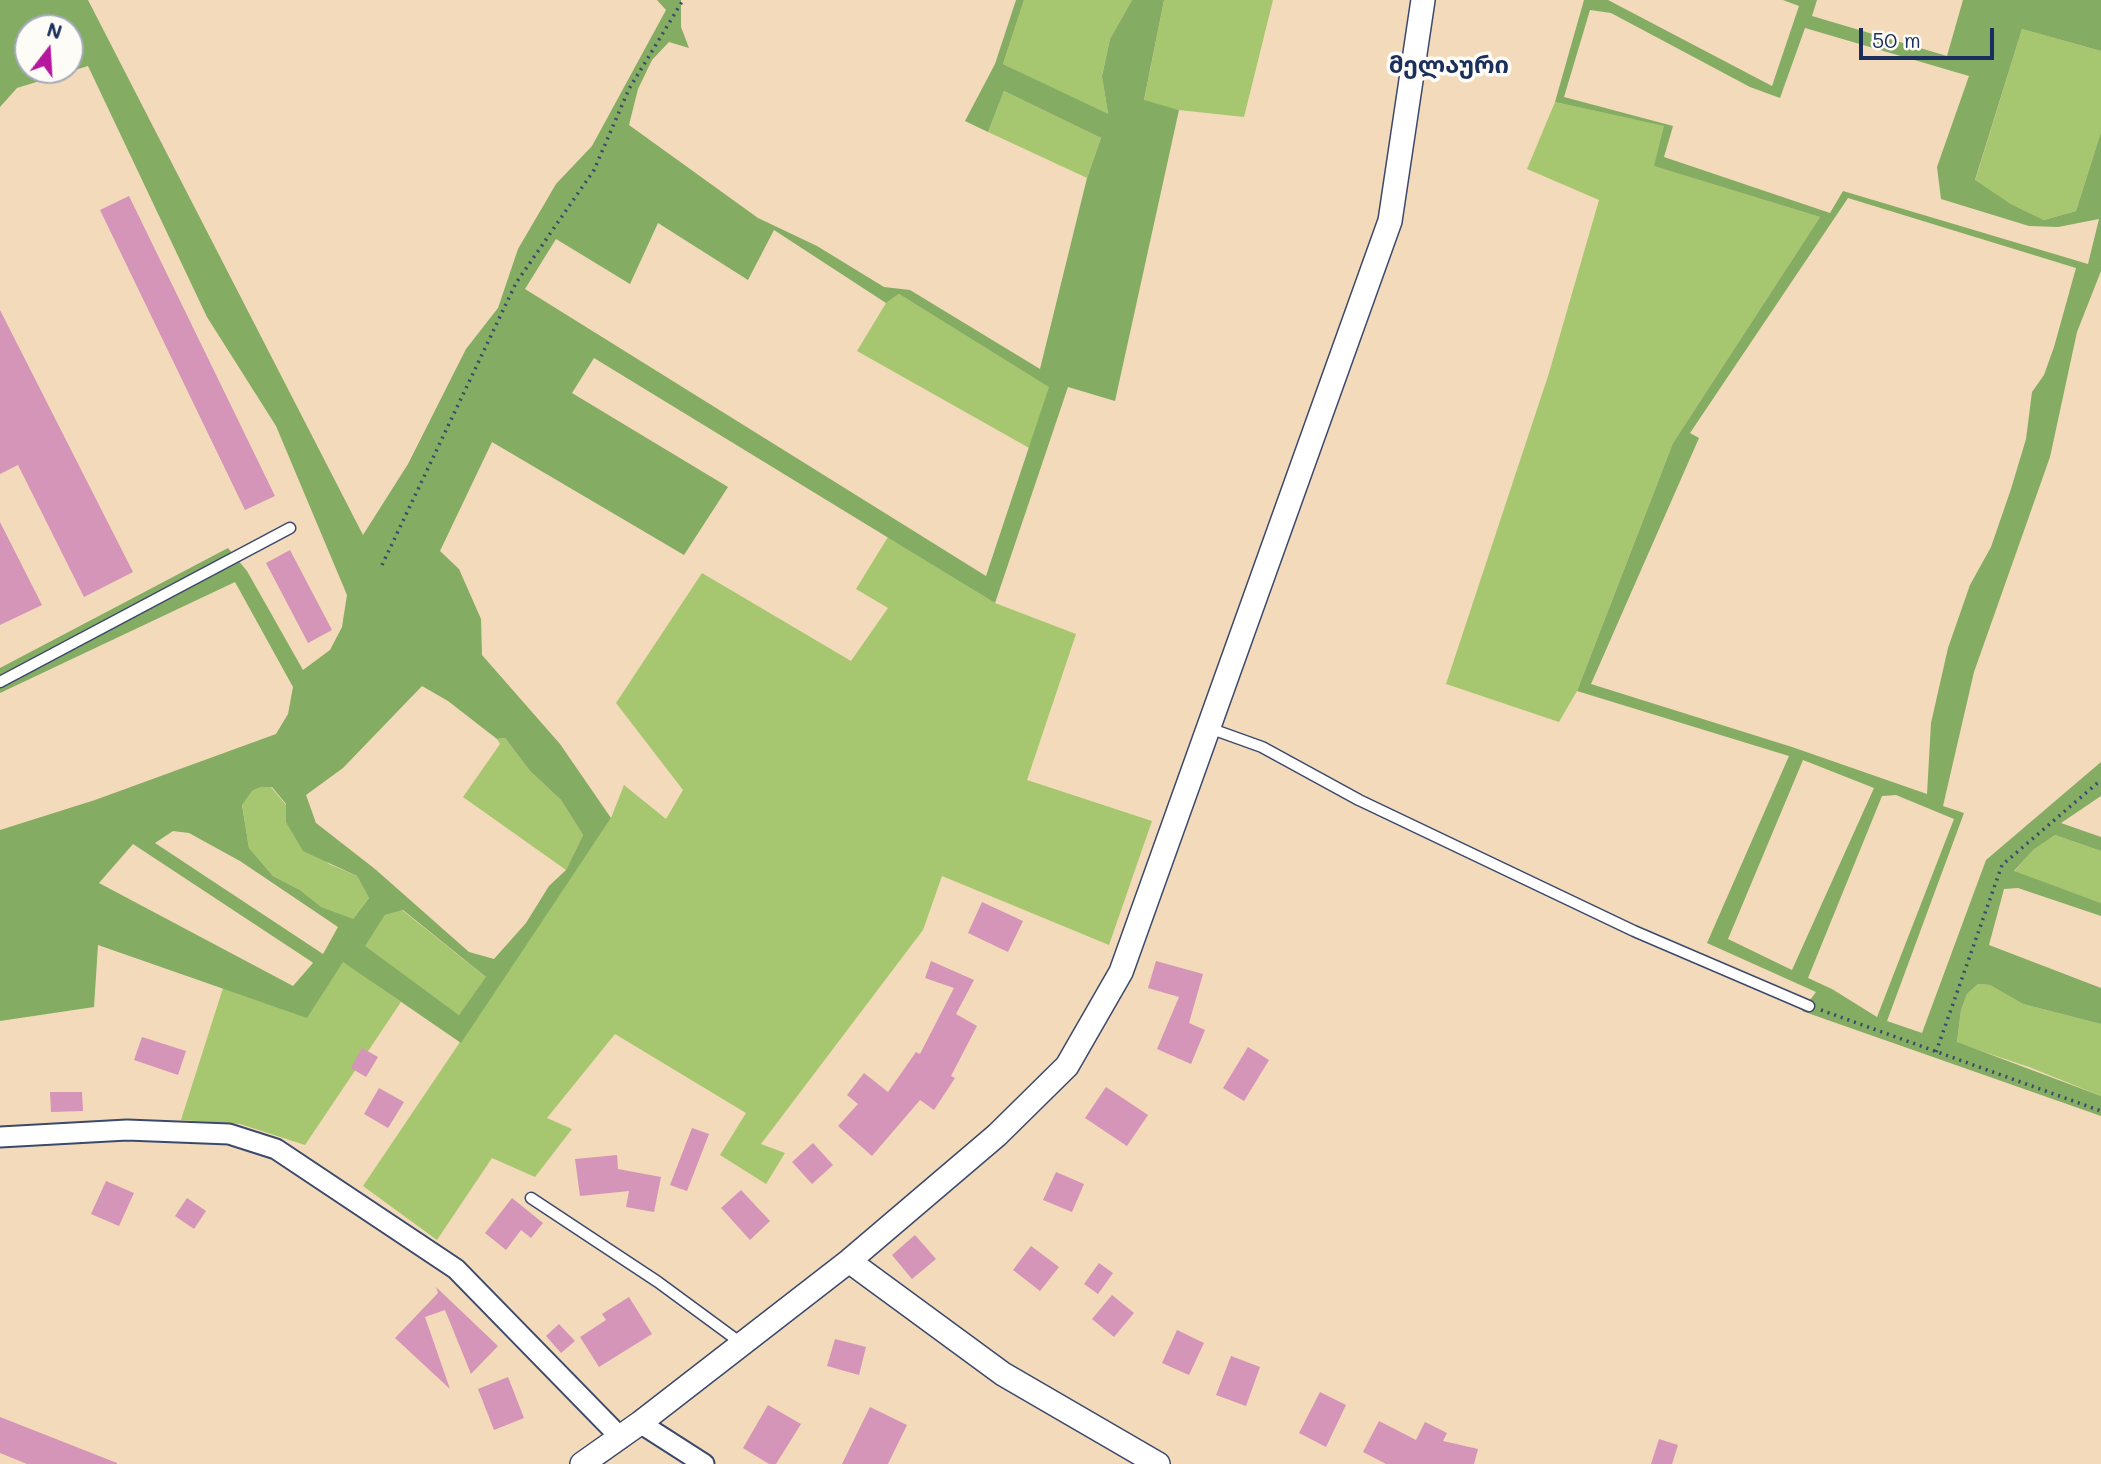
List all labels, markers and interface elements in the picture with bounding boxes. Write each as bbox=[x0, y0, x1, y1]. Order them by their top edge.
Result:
north arrow bbox=[14, 14, 84, 84]
scale bar bbox=[1863, 14, 1998, 58]
text: N bbox=[44, 16, 65, 44]
text: 50 m bbox=[1872, 26, 1921, 53]
district label: მელაური bbox=[1389, 52, 1509, 80]

